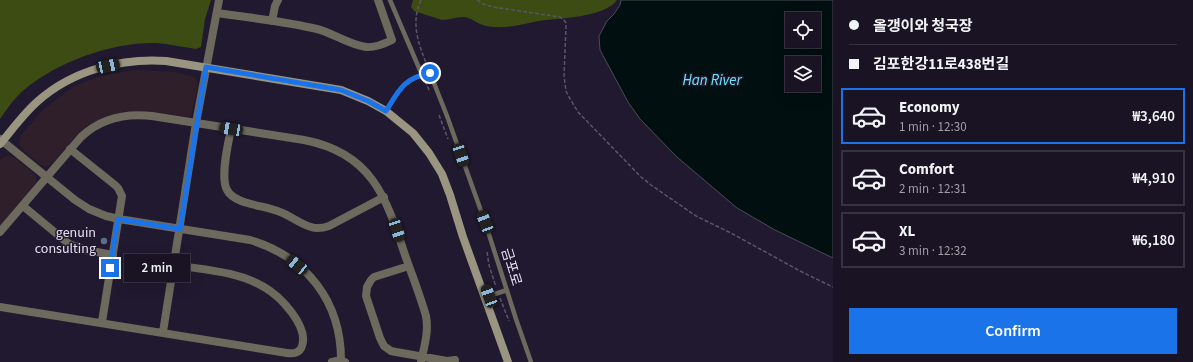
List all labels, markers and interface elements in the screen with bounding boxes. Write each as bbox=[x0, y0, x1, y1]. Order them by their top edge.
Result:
map controls bbox=[785, 12, 821, 92]
button: locate bbox=[785, 12, 821, 48]
text: 올갱이와 청국장 bbox=[873, 16, 973, 37]
text: 김포한강11로438번길 bbox=[873, 54, 1009, 75]
button: layers bbox=[785, 56, 821, 92]
car bbox=[95, 58, 121, 74]
route start bbox=[421, 64, 439, 82]
water label: Han River bbox=[682, 70, 742, 91]
text: Economy bbox=[899, 97, 960, 118]
icon: car bbox=[851, 98, 887, 134]
text: ₩3,640 bbox=[1132, 106, 1175, 127]
text: 1 min · 12:30 bbox=[899, 118, 967, 136]
car bbox=[218, 121, 244, 137]
car bbox=[451, 142, 471, 168]
text: Comfort bbox=[899, 159, 954, 180]
icon: car bbox=[851, 160, 887, 196]
text: ₩4,910 bbox=[1132, 168, 1175, 189]
text: 2 min · 12:31 bbox=[899, 180, 967, 198]
car bbox=[475, 209, 495, 235]
car bbox=[388, 217, 406, 243]
text: XL bbox=[899, 221, 915, 242]
icon: car bbox=[851, 222, 887, 258]
place label: genuin consulting bbox=[35, 223, 96, 259]
text: ₩6,180 bbox=[1132, 230, 1175, 251]
marker: genuin consulting bbox=[99, 236, 109, 246]
text: 3 min · 12:32 bbox=[899, 242, 967, 260]
street label: 금포로 bbox=[496, 246, 526, 289]
car bbox=[284, 253, 310, 277]
callout: 2 min bbox=[124, 254, 190, 282]
route end bbox=[101, 259, 119, 277]
text: 2 min bbox=[142, 259, 172, 277]
car bbox=[479, 283, 499, 309]
button: Confirm bbox=[849, 308, 1177, 354]

